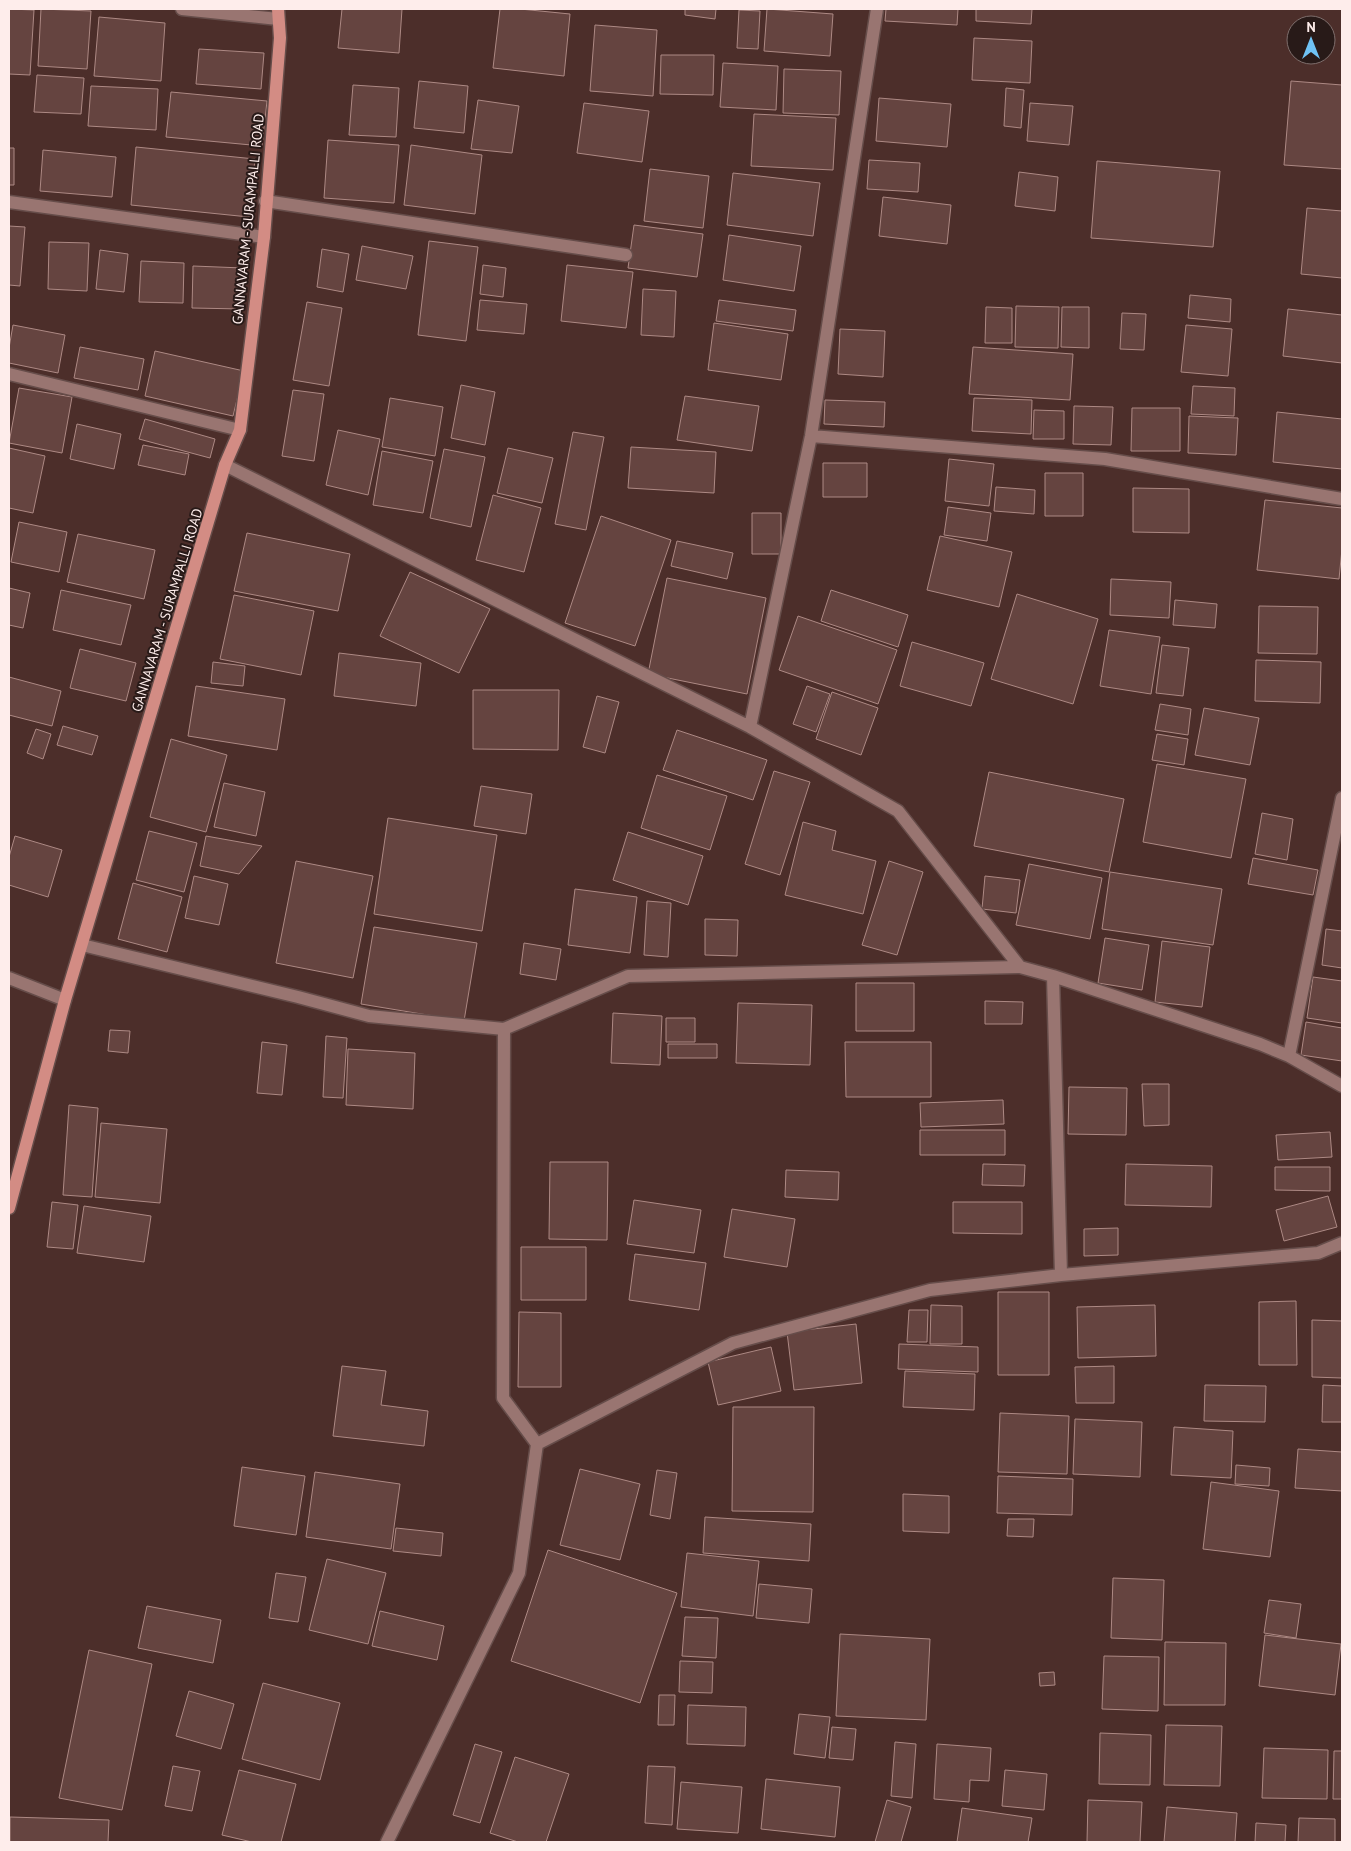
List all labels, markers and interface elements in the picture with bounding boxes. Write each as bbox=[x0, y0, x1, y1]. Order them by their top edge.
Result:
north arrow bbox=[1286, 15, 1336, 65]
text: N bbox=[1306, 18, 1316, 36]
street label: GANNAVARAM - SURAMPALLI ROAD bbox=[228, 113, 268, 325]
street label: GANNAVARAM - SURAMPALLI ROAD bbox=[127, 506, 207, 714]

